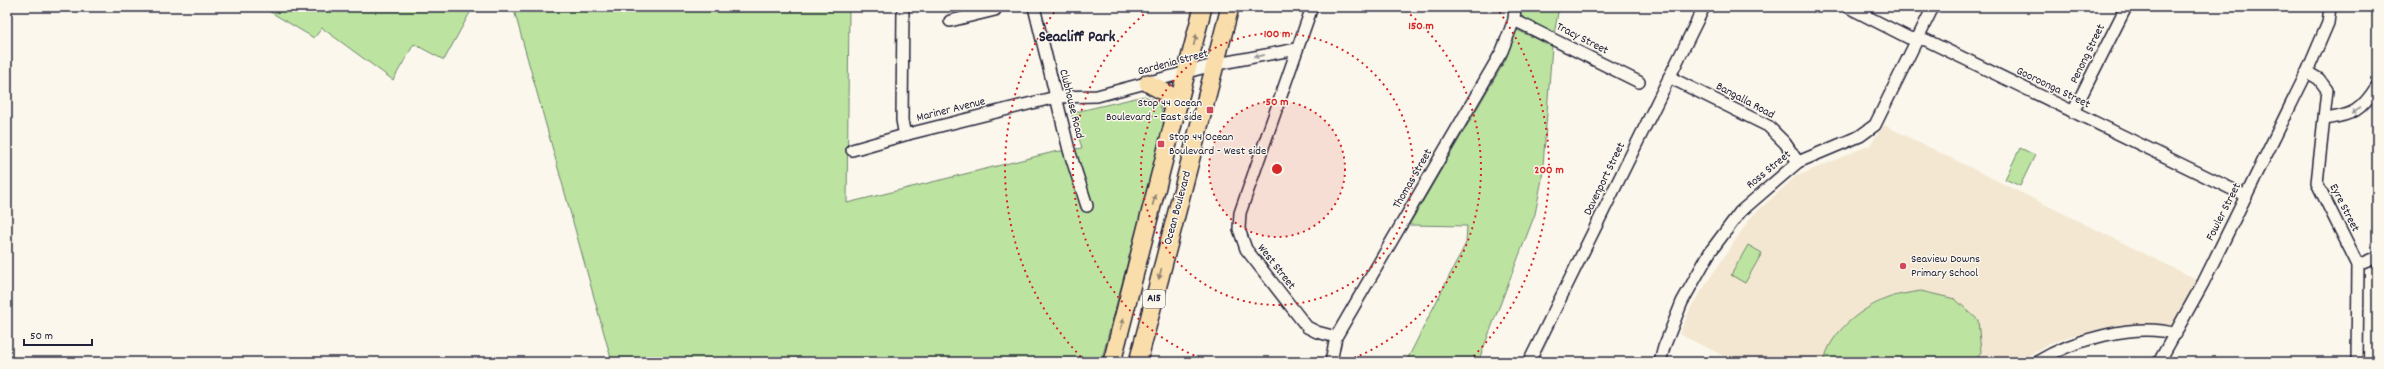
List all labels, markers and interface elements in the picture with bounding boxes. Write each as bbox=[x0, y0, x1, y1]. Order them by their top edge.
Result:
text: 150 m bbox=[1408, 18, 1434, 35]
street label: Tracy Street bbox=[1553, 19, 1612, 60]
street label: Penong Street bbox=[2066, 21, 2110, 87]
district label: Seacliff Park bbox=[1039, 26, 1116, 49]
text: 100 m bbox=[1264, 26, 1290, 43]
one-way arrow bbox=[1192, 34, 1198, 46]
street label: Gardenia Street bbox=[1136, 45, 1211, 81]
one-way arrow bbox=[1253, 54, 1265, 60]
street label: Gooroonga Street bbox=[2013, 63, 2093, 113]
street label: Clubhouse Road bbox=[1054, 68, 1088, 140]
street label: Bangalla Road bbox=[1713, 78, 1777, 124]
street label: Mariner Avenue bbox=[915, 93, 987, 127]
text: 50 m bbox=[1265, 94, 1289, 111]
place label: Stop 44 Ocean Boulevard - East side bbox=[1106, 95, 1202, 126]
marker: Stop 44 Ocean Boulevard - East side bbox=[1205, 105, 1215, 115]
one-way arrow bbox=[2350, 107, 2362, 114]
place label: Stop 44 Ocean Boulevard - West side bbox=[1169, 129, 1266, 160]
marker: Stop 44 Ocean Boulevard - West side bbox=[1156, 139, 1166, 149]
street label: Davenport Street bbox=[1580, 139, 1630, 218]
street label: Thomas Street bbox=[1389, 145, 1437, 212]
street label: Ross Street bbox=[1743, 146, 1795, 193]
centre of rings bbox=[1270, 162, 1284, 176]
text: 200 m bbox=[1534, 162, 1564, 179]
street label: Ocean Boulevard bbox=[1160, 169, 1196, 247]
street label: Fowler Street bbox=[2202, 180, 2246, 244]
street label: Eyre Street bbox=[2325, 181, 2364, 236]
one-way arrow bbox=[1151, 194, 1157, 206]
street label: West Street bbox=[1253, 241, 1300, 294]
place label: Seaview Downs Primary School bbox=[1911, 251, 1980, 282]
marker: Seaview Downs Primary School bbox=[1898, 261, 1908, 271]
one-way arrow bbox=[1157, 268, 1163, 280]
road number: A15 bbox=[1143, 290, 1165, 308]
one-way arrow bbox=[1119, 318, 1125, 330]
scale bar bbox=[24, 321, 92, 347]
text: 50 m bbox=[30, 328, 53, 345]

